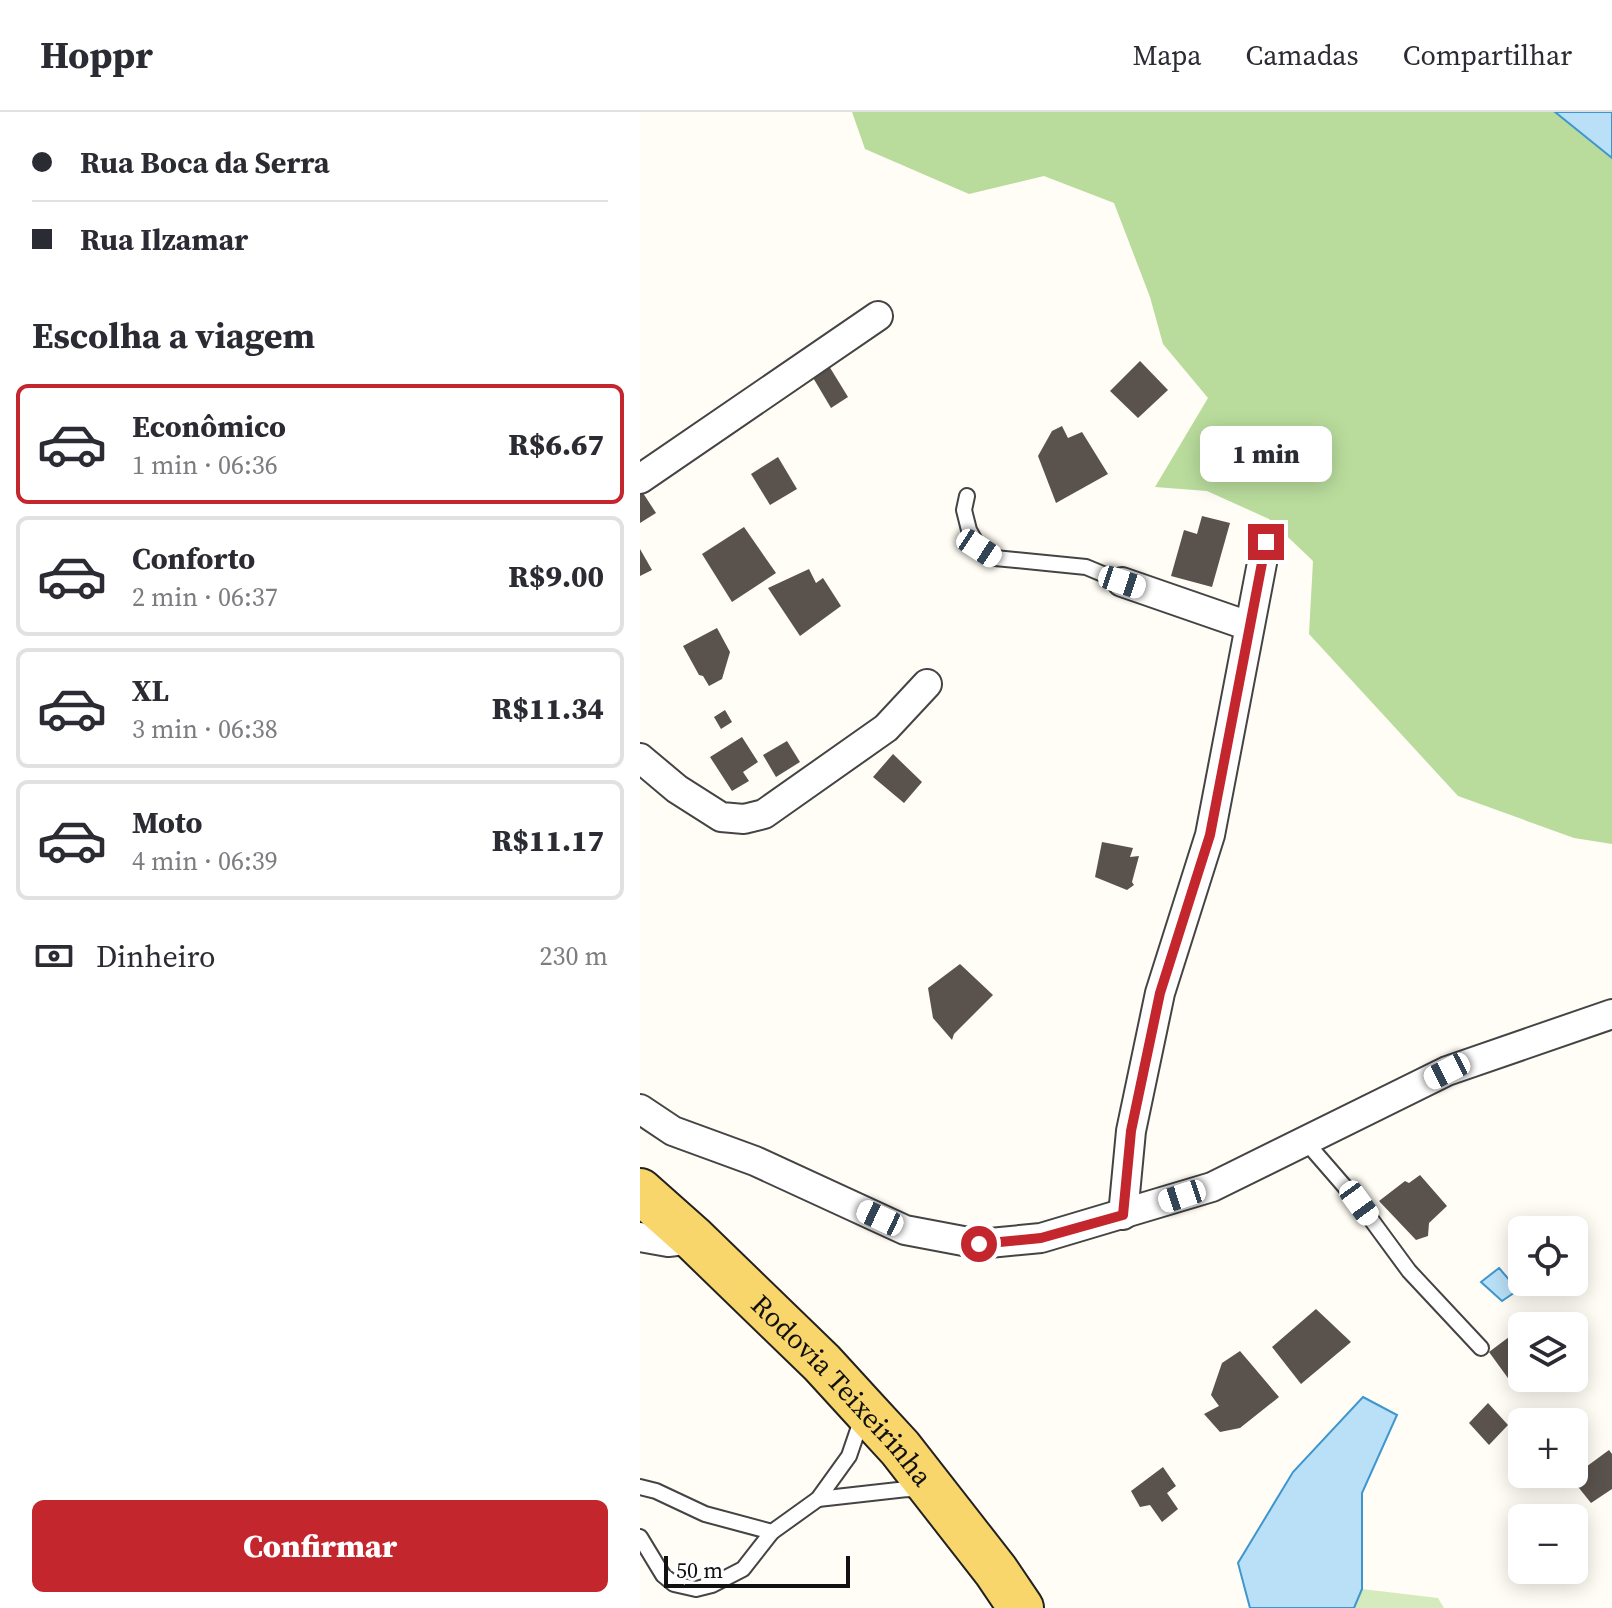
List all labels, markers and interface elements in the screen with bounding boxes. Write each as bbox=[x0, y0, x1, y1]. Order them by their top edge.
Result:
text: Hoppr bbox=[40, 29, 153, 81]
text: Mapa bbox=[1133, 36, 1202, 74]
text: Camadas bbox=[1246, 36, 1359, 74]
text: Compartilhar bbox=[1403, 36, 1572, 74]
text: Rua Boca da Serra bbox=[80, 142, 330, 183]
text: Rua Ilzamar bbox=[80, 219, 248, 260]
text: Escolha a viagem bbox=[32, 311, 315, 360]
text: Econômico bbox=[132, 406, 286, 447]
icon: car bbox=[36, 408, 108, 480]
text: R$6.67 bbox=[508, 424, 604, 465]
callout: 1 min bbox=[1200, 426, 1332, 482]
text: 1 min bbox=[1232, 436, 1300, 472]
text: 1 min · 06:36 bbox=[132, 447, 278, 483]
route end bbox=[1248, 524, 1284, 560]
car bbox=[952, 525, 1006, 571]
text: Conforto bbox=[132, 538, 255, 579]
icon: car bbox=[36, 540, 108, 612]
text: R$9.00 bbox=[508, 556, 604, 597]
car bbox=[1095, 563, 1149, 601]
text: 2 min · 06:37 bbox=[132, 579, 278, 615]
text: XL bbox=[132, 670, 169, 711]
icon: car bbox=[36, 672, 108, 744]
text: R$11.34 bbox=[492, 688, 604, 729]
text: 3 min · 06:38 bbox=[132, 711, 278, 747]
text: Moto bbox=[132, 802, 203, 843]
icon: car bbox=[36, 804, 108, 876]
text: R$11.17 bbox=[492, 820, 604, 861]
text: 4 min · 06:39 bbox=[132, 843, 278, 879]
icon: cash bbox=[32, 934, 76, 978]
text: Dinheiro bbox=[96, 936, 216, 977]
text: 230 m bbox=[540, 938, 608, 974]
car bbox=[1420, 1049, 1474, 1093]
car bbox=[1155, 1177, 1209, 1215]
car bbox=[1335, 1177, 1383, 1229]
car bbox=[853, 1197, 907, 1239]
map controls bbox=[1508, 1216, 1588, 1584]
button: locate bbox=[1508, 1216, 1588, 1296]
route start bbox=[961, 1226, 997, 1262]
street label: Rodovia Teixeirinha bbox=[743, 1286, 942, 1494]
button: layers bbox=[1508, 1312, 1588, 1392]
button: + bbox=[1508, 1408, 1588, 1488]
button: Confirmar bbox=[32, 1500, 608, 1592]
button: − bbox=[1508, 1504, 1588, 1584]
scale bar bbox=[664, 1552, 850, 1588]
text: 50 m bbox=[676, 1555, 723, 1585]

